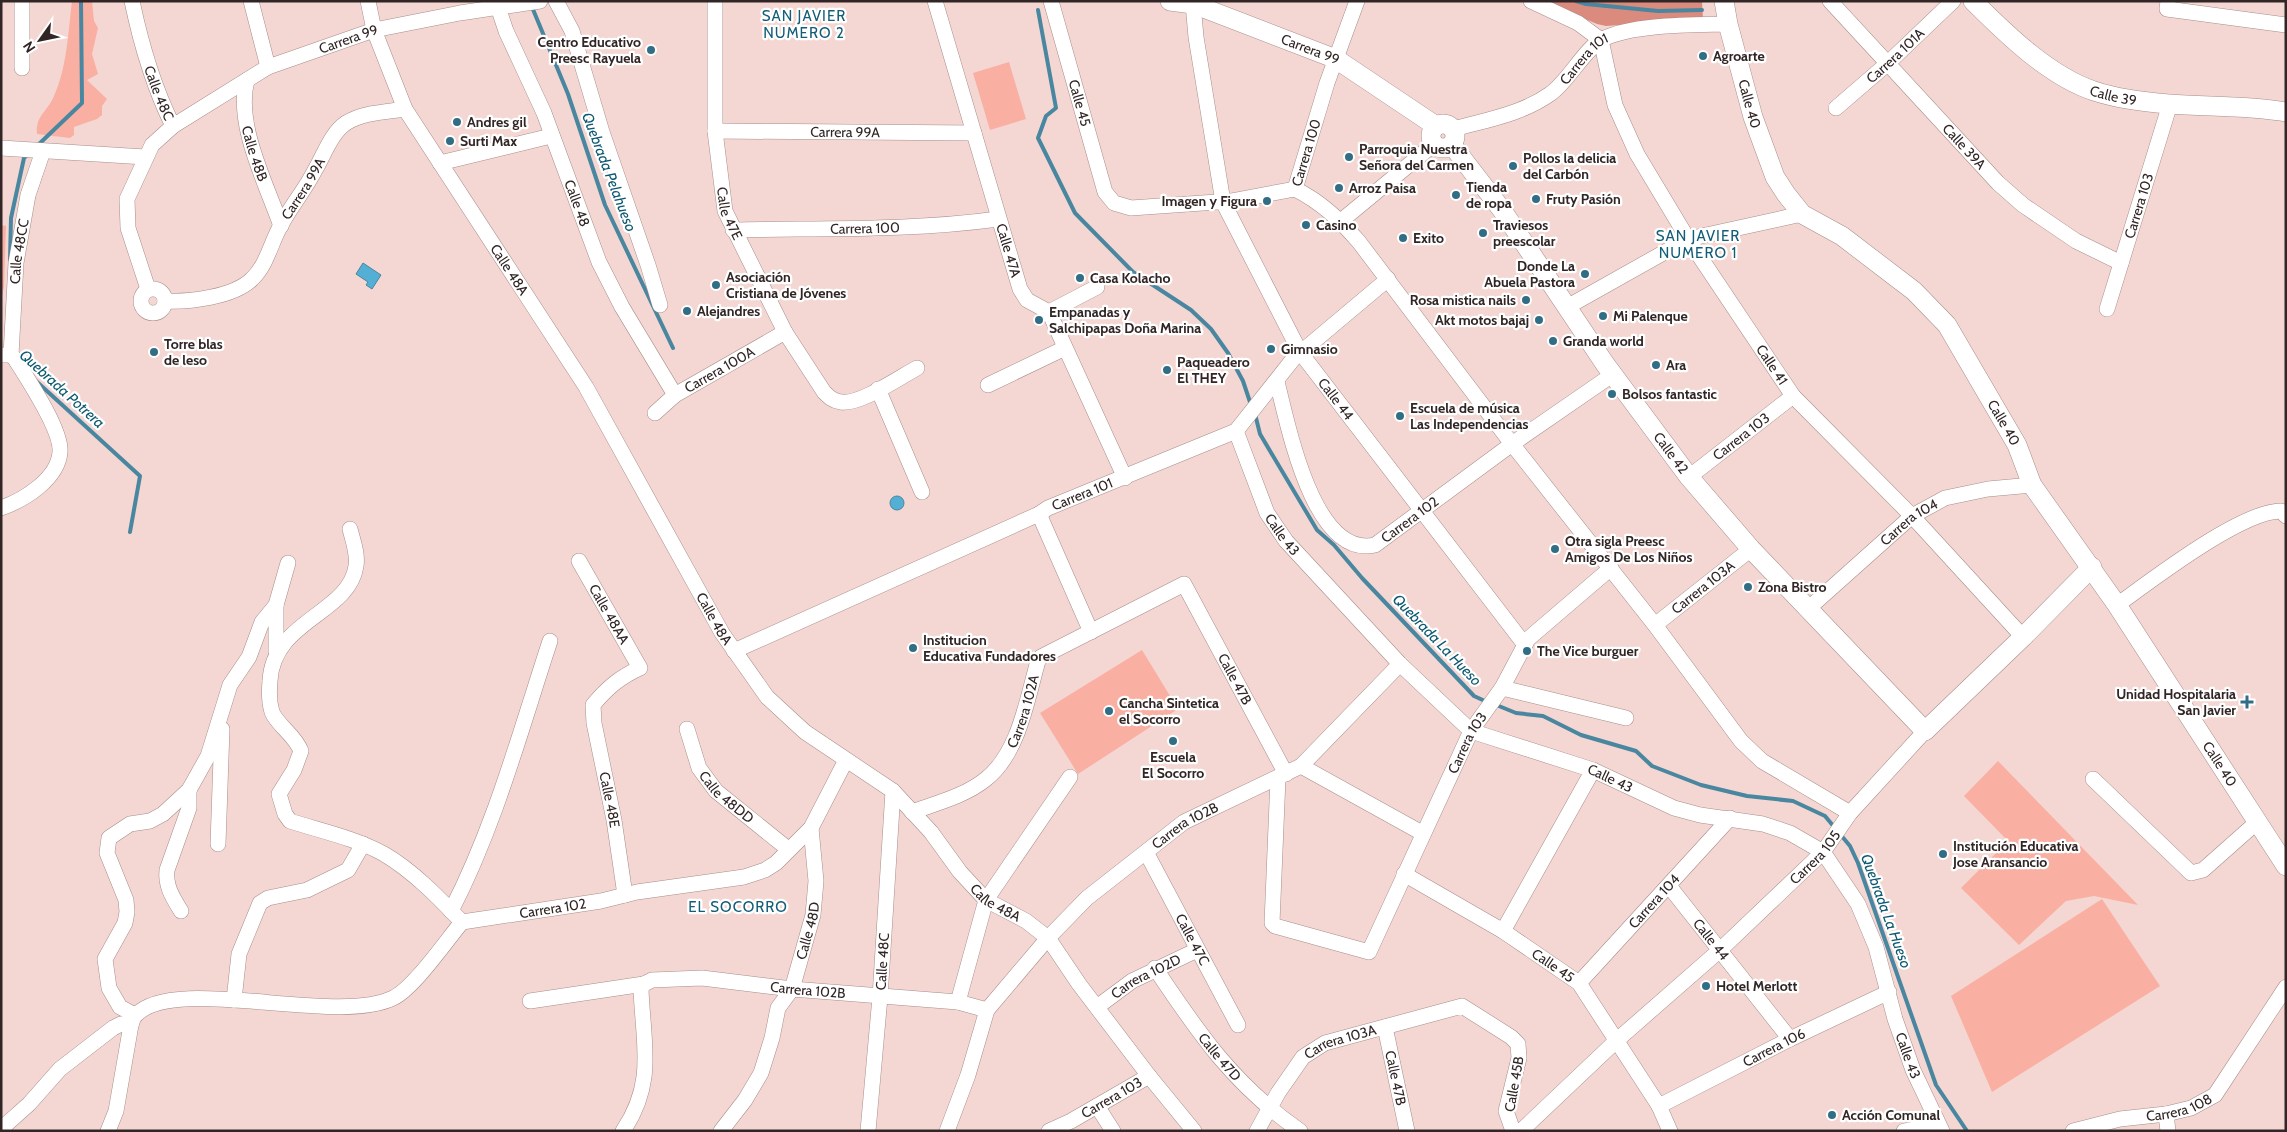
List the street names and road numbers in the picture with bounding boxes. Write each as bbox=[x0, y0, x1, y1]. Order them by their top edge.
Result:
street label: Carrera 99 bbox=[316, 20, 380, 58]
street label: Carrera 101A bbox=[1862, 24, 1928, 87]
street label: Carrera 101 bbox=[1556, 29, 1611, 88]
street label: Carrera 99 bbox=[1279, 30, 1342, 69]
street label: Calle 48C bbox=[140, 63, 178, 124]
street label: Calle 40 bbox=[1734, 77, 1765, 131]
street label: Calle 45 bbox=[1065, 78, 1095, 128]
street label: Calle 39 bbox=[2087, 81, 2138, 110]
street label: Carrera 100 bbox=[1287, 117, 1325, 189]
street label: Calle 39A bbox=[1939, 120, 1990, 173]
street label: Carrera 99A bbox=[810, 123, 880, 141]
street label: Calle 48B bbox=[238, 124, 272, 184]
street label: Carrera 99A bbox=[277, 154, 329, 223]
street label: Carrera 103 bbox=[2120, 171, 2157, 241]
street label: Calle 48 bbox=[560, 177, 594, 229]
street label: Calle 47E bbox=[713, 186, 747, 243]
street label: Calle 48CC bbox=[6, 217, 33, 285]
street label: Carrera 100 bbox=[830, 218, 900, 238]
street label: Calle 47A bbox=[992, 221, 1025, 280]
street label: Calle 48A bbox=[486, 241, 533, 299]
street label: Calle 41 bbox=[1752, 341, 1792, 388]
street label: Carrera 100A bbox=[681, 342, 758, 397]
street label: Calle 44 bbox=[1314, 374, 1358, 424]
street label: Calle 40 bbox=[1984, 396, 2024, 449]
street label: Carrera 103 bbox=[1709, 409, 1773, 464]
street label: Calle 42 bbox=[1650, 428, 1692, 477]
street label: Carrera 101 bbox=[1049, 474, 1115, 515]
street label: Carrera 102 bbox=[1377, 492, 1442, 547]
street label: Carrera 104 bbox=[1876, 495, 1941, 549]
street label: Calle 43 bbox=[1261, 510, 1304, 559]
street label: Carrera 103A bbox=[1667, 556, 1739, 618]
street label: Calle 48AA bbox=[585, 581, 634, 647]
street label: Calle 48A bbox=[692, 589, 737, 649]
street label: Calle 47B bbox=[1214, 650, 1256, 708]
street label: Carrera 102A bbox=[1003, 673, 1043, 751]
street label: Carrera 103 bbox=[1444, 708, 1491, 777]
street label: Calle 40 bbox=[2199, 738, 2241, 790]
street label: Calle 43 bbox=[1586, 760, 1636, 796]
street label: Calle 48DD bbox=[695, 767, 758, 827]
street label: Calle 48E bbox=[595, 770, 624, 829]
street label: Carrera 102B bbox=[1148, 798, 1221, 853]
street label: Carrera 105 bbox=[1786, 827, 1844, 888]
street label: Carrera 104 bbox=[1624, 870, 1683, 932]
street label: Calle 48A bbox=[966, 880, 1024, 926]
street label: Carrera 102 bbox=[518, 894, 587, 922]
street label: Calle 48D bbox=[792, 901, 823, 962]
street label: Calle 47C bbox=[1171, 911, 1214, 969]
street label: Calle 44 bbox=[1689, 915, 1733, 964]
street label: Calle 48C bbox=[871, 932, 893, 991]
street label: Calle 45 bbox=[1528, 944, 1578, 986]
street label: Carrera 102D bbox=[1107, 950, 1184, 1003]
street label: Carrera 102B bbox=[769, 977, 846, 1002]
street label: Carrera 103A bbox=[1300, 1020, 1379, 1063]
street label: Carrera 106 bbox=[1740, 1024, 1808, 1071]
street label: Calle 47D bbox=[1194, 1029, 1245, 1085]
street label: Calle 43 bbox=[1891, 1030, 1925, 1082]
street label: Calle 47B bbox=[1381, 1049, 1410, 1107]
street label: Calle 45B bbox=[1500, 1055, 1528, 1113]
street label: Carrera 103 bbox=[1078, 1073, 1145, 1122]
street label: Carrera 108 bbox=[2145, 1089, 2215, 1125]

